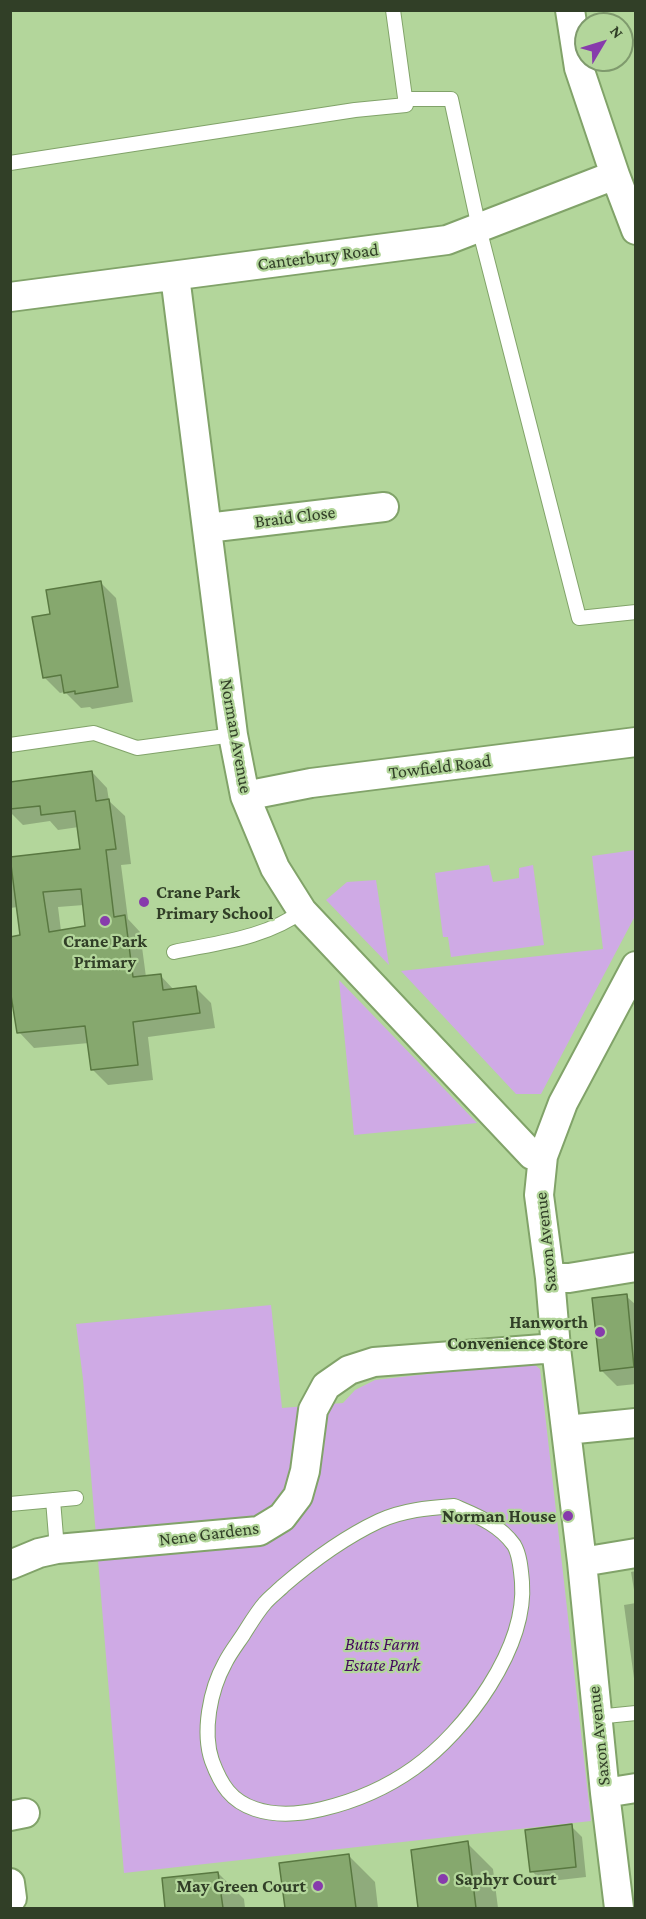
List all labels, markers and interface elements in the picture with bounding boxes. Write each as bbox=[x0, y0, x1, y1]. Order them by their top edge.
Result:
north arrow bbox=[574, 12, 634, 72]
text: N bbox=[607, 22, 627, 41]
street label: Canterbury Road bbox=[256, 239, 380, 275]
street label: Braid Close bbox=[253, 501, 337, 533]
street label: Norman Avenue bbox=[215, 677, 257, 795]
street label: Towfield Road bbox=[388, 750, 492, 784]
place label: Crane Park Primary School bbox=[156, 881, 273, 924]
marker: Crane Park Primary School bbox=[137, 895, 151, 909]
marker: Crane Park Primary bbox=[98, 914, 112, 928]
place label: Crane Park Primary bbox=[63, 930, 147, 972]
street label: Saxon Avenue bbox=[530, 1191, 562, 1293]
place label: Hanworth Convenience Store bbox=[447, 1311, 588, 1354]
marker: Hanworth Convenience Store bbox=[593, 1325, 607, 1339]
place label: Norman House bbox=[442, 1505, 556, 1527]
marker: Norman House bbox=[561, 1509, 575, 1523]
street label: Nene Gardens bbox=[158, 1517, 260, 1551]
park label: Butts Farm Estate Park bbox=[344, 1633, 420, 1676]
street label: Saxon Avenue bbox=[583, 1685, 615, 1787]
place label: Saphyr Court bbox=[455, 1868, 557, 1890]
marker: Saphyr Court bbox=[436, 1872, 450, 1886]
place label: May Green Court bbox=[176, 1875, 306, 1897]
marker: May Green Court bbox=[311, 1879, 325, 1893]

